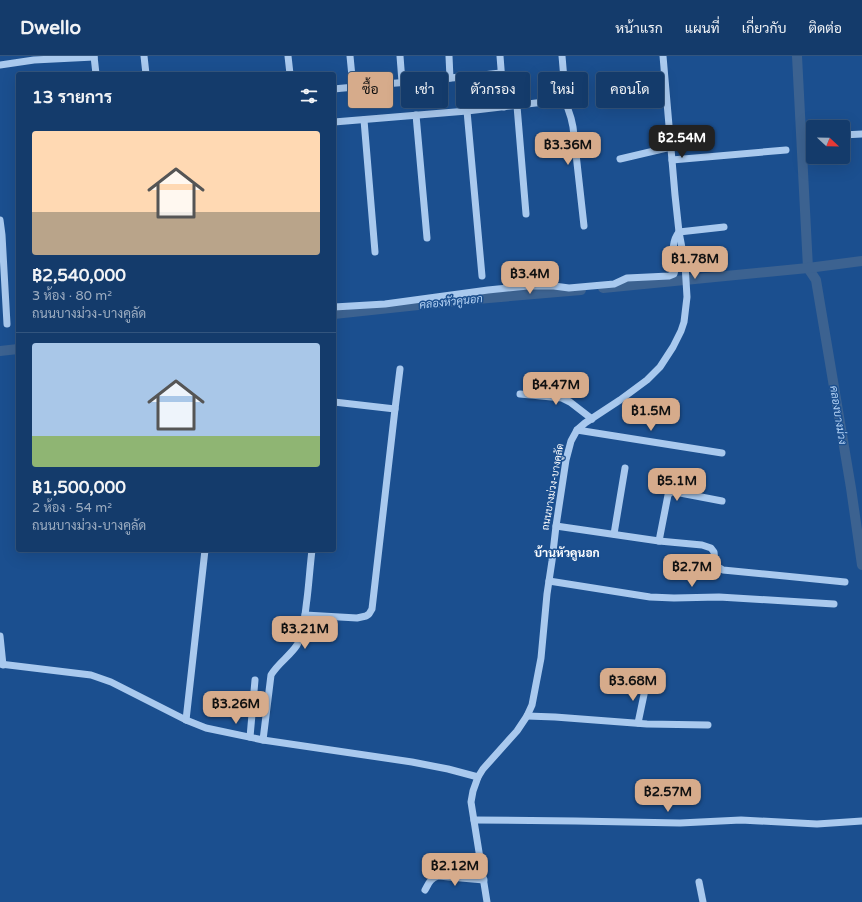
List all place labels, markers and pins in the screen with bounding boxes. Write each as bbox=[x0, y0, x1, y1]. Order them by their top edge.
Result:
pin: ฿2.54M bbox=[649, 125, 715, 159]
pin: ฿3.36M bbox=[535, 132, 601, 166]
pin: ฿1.78M bbox=[662, 246, 728, 280]
pin: ฿3.4M bbox=[502, 261, 558, 295]
pin: ฿4.47M bbox=[523, 372, 589, 406]
pin: ฿1.5M bbox=[623, 398, 679, 432]
pin: ฿5.1M bbox=[649, 468, 705, 502]
pin: ฿2.7M bbox=[664, 554, 720, 588]
pin: ฿3.21M bbox=[272, 616, 338, 650]
pin: ฿3.68M bbox=[600, 668, 666, 702]
pin: ฿3.26M bbox=[203, 691, 269, 725]
pin: ฿2.57M bbox=[635, 779, 701, 813]
pin: ฿2.12M bbox=[422, 853, 488, 887]

